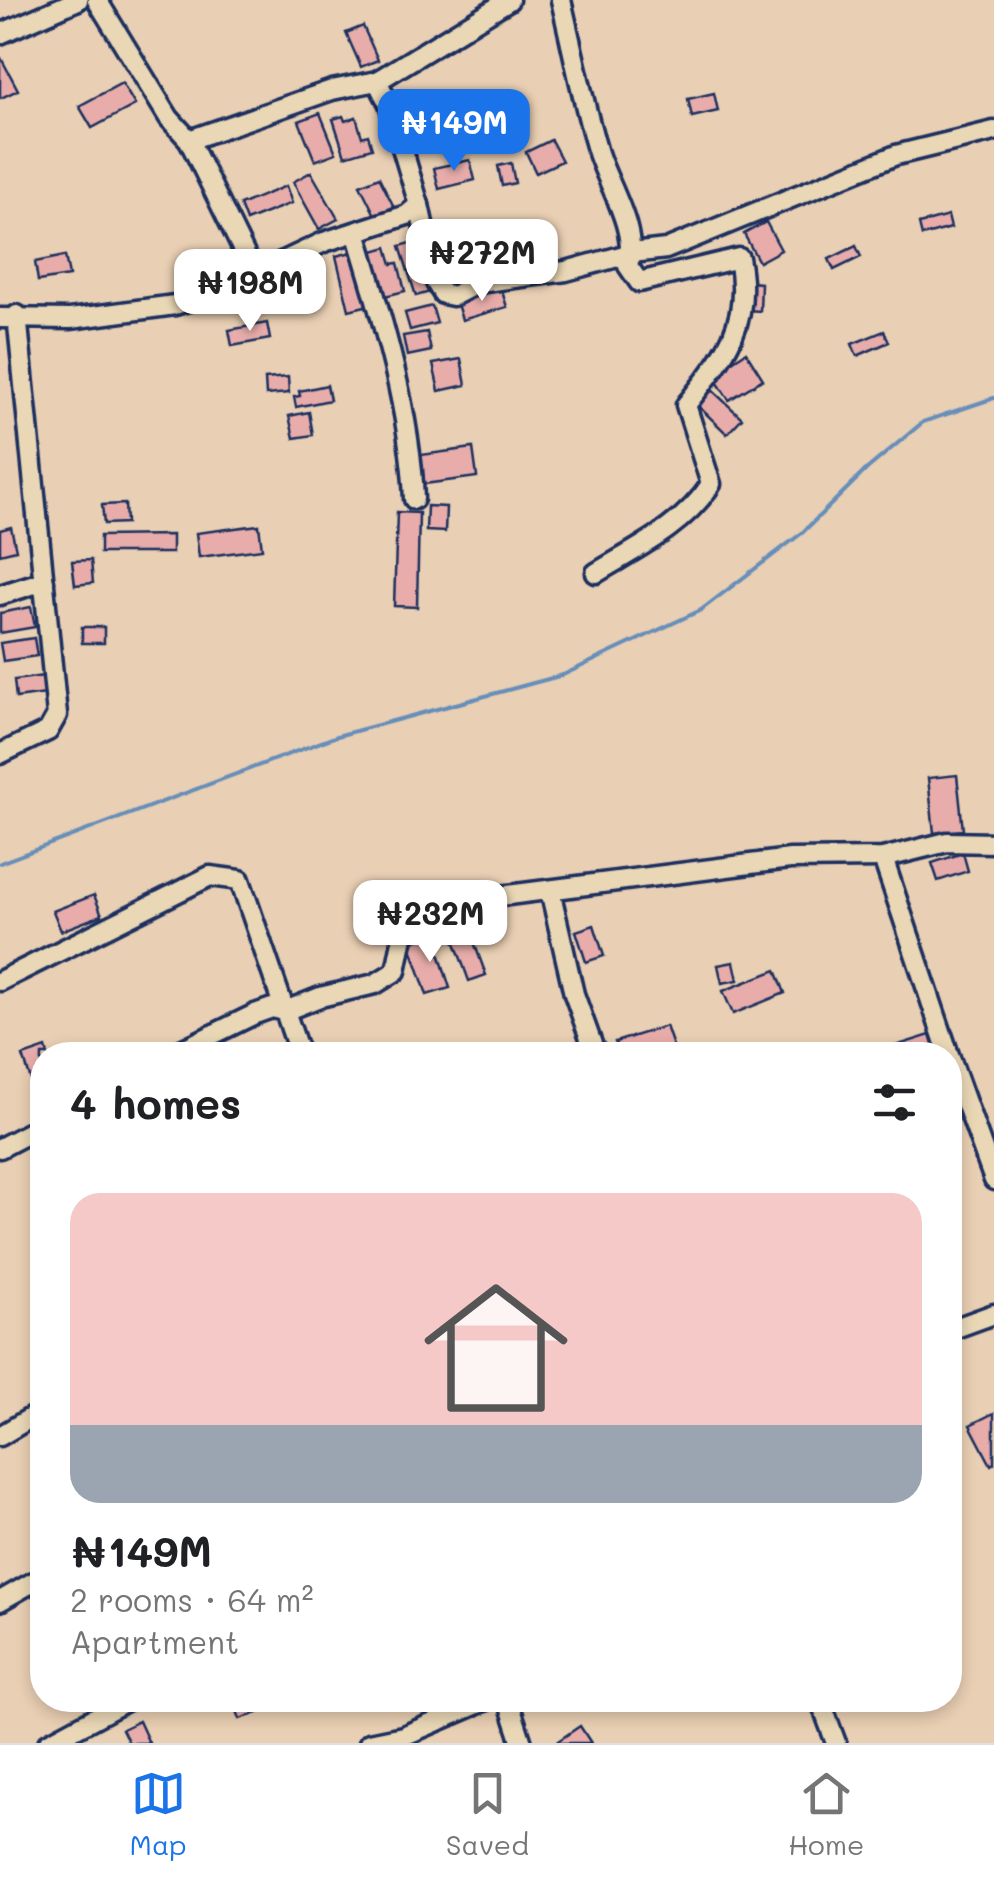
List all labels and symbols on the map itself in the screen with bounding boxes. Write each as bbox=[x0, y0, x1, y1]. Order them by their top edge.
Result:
pin: ₦149M bbox=[384, 89, 524, 174]
pin: ₦272M bbox=[412, 219, 552, 304]
pin: ₦198M bbox=[180, 249, 320, 334]
pin: ₦232M bbox=[360, 880, 500, 965]

